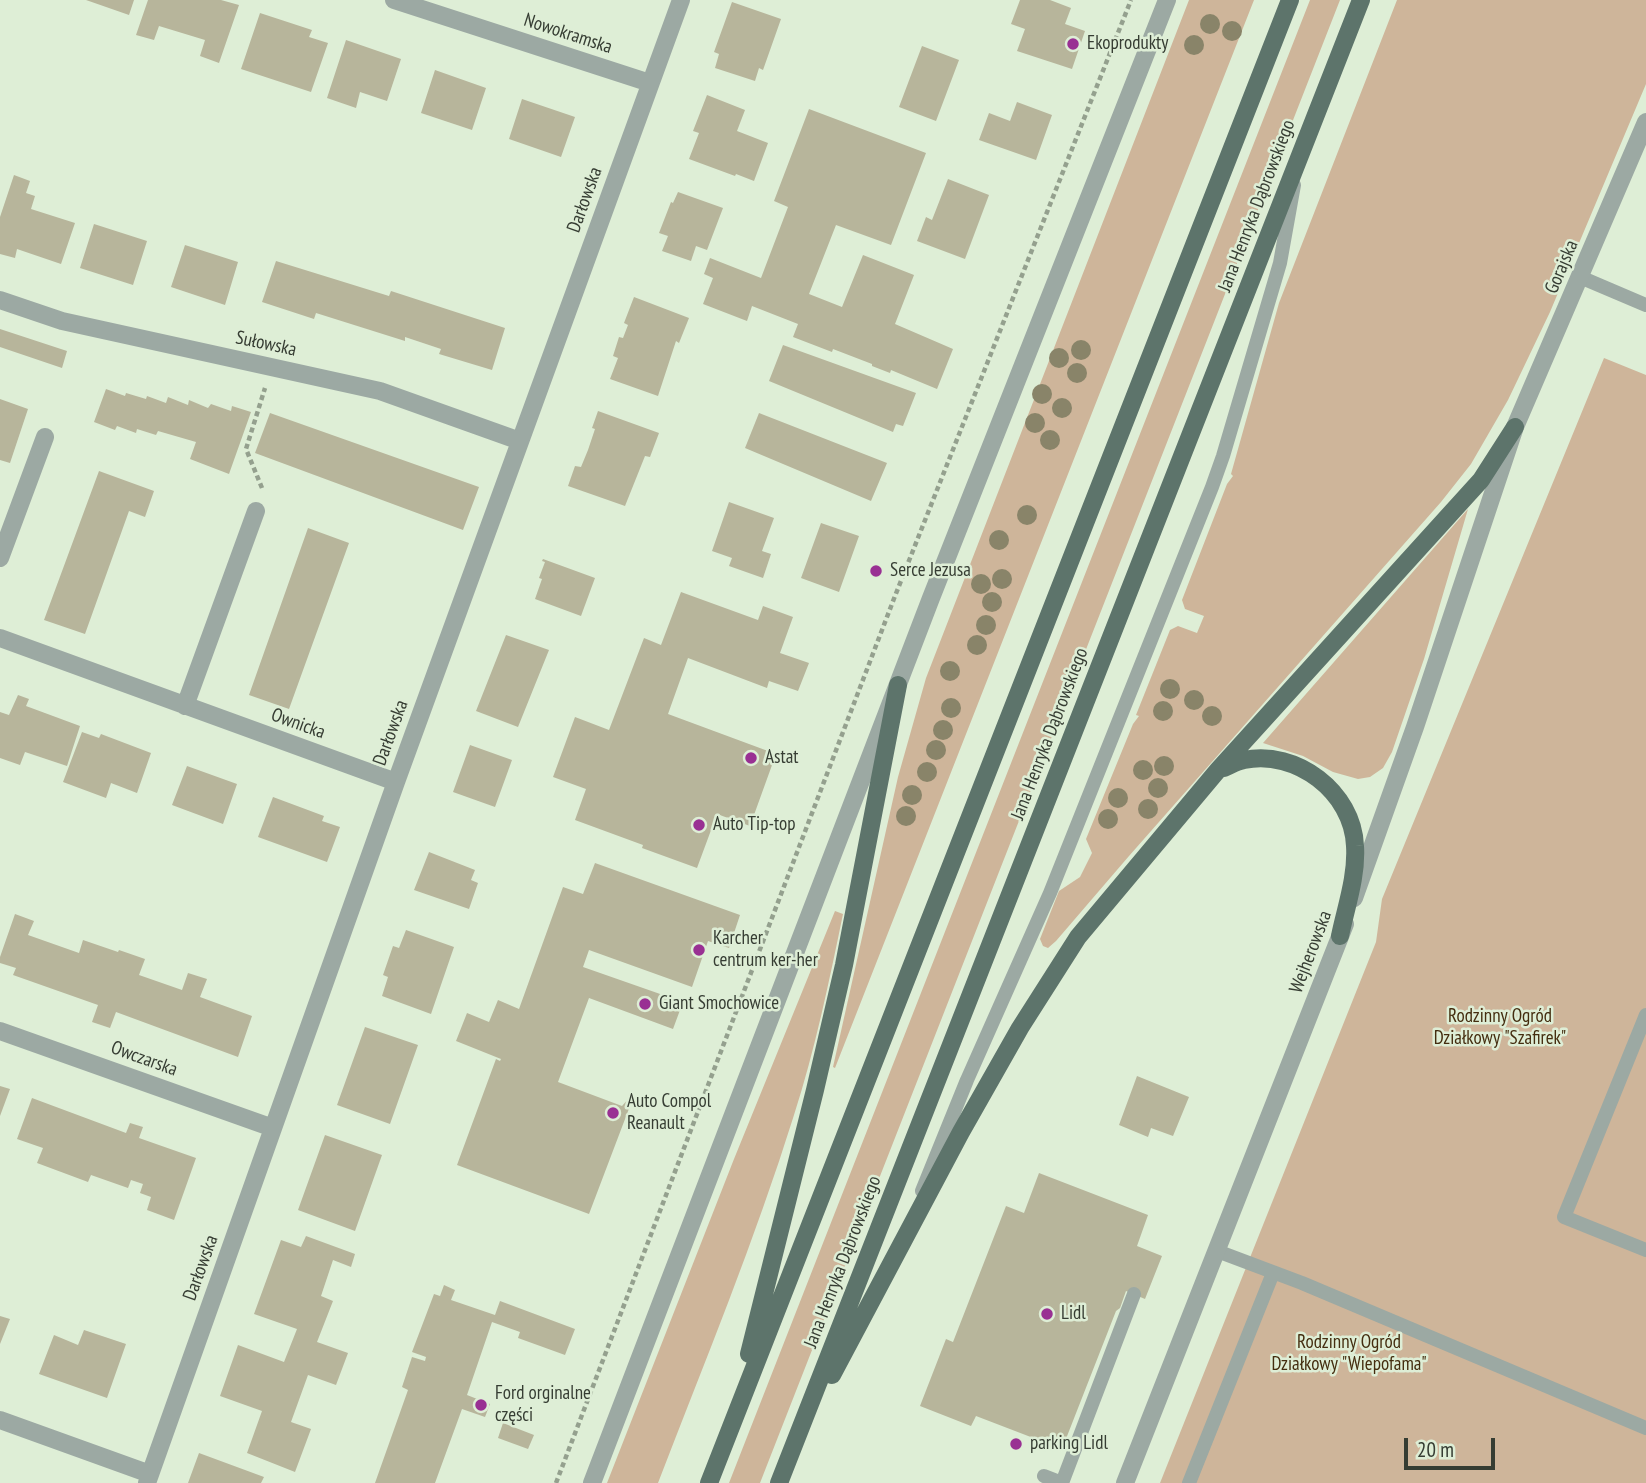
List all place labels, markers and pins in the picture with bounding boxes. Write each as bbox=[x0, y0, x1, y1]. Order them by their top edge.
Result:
place label: Ekoprodukty bbox=[1087, 33, 1168, 55]
marker: Ekoprodukty bbox=[1065, 36, 1081, 52]
place label: Serce Jezusa bbox=[890, 560, 971, 582]
marker: Serce Jezusa bbox=[868, 563, 884, 579]
place label: Astat bbox=[765, 747, 798, 769]
marker: Astat bbox=[743, 750, 759, 766]
place label: Auto Tip-top bbox=[713, 814, 795, 836]
marker: Auto Tip-top bbox=[691, 817, 707, 833]
place label: Karcher centrum ker-her bbox=[713, 928, 818, 972]
marker: Karcher centrum ker-her bbox=[691, 942, 707, 958]
place label: Giant Smochowice bbox=[659, 993, 779, 1015]
marker: Giant Smochowice bbox=[637, 996, 653, 1012]
place label: Auto Compol Reanault bbox=[627, 1091, 711, 1135]
marker: Auto Compol Reanault bbox=[605, 1105, 621, 1121]
place label: Lidl bbox=[1061, 1303, 1086, 1325]
marker: Lidl bbox=[1039, 1306, 1055, 1322]
place label: Ford orginalne części bbox=[495, 1383, 591, 1427]
marker: Ford orginalne części bbox=[473, 1397, 489, 1413]
place label: parking Lidl bbox=[1030, 1433, 1108, 1455]
marker: parking Lidl bbox=[1008, 1436, 1024, 1452]

